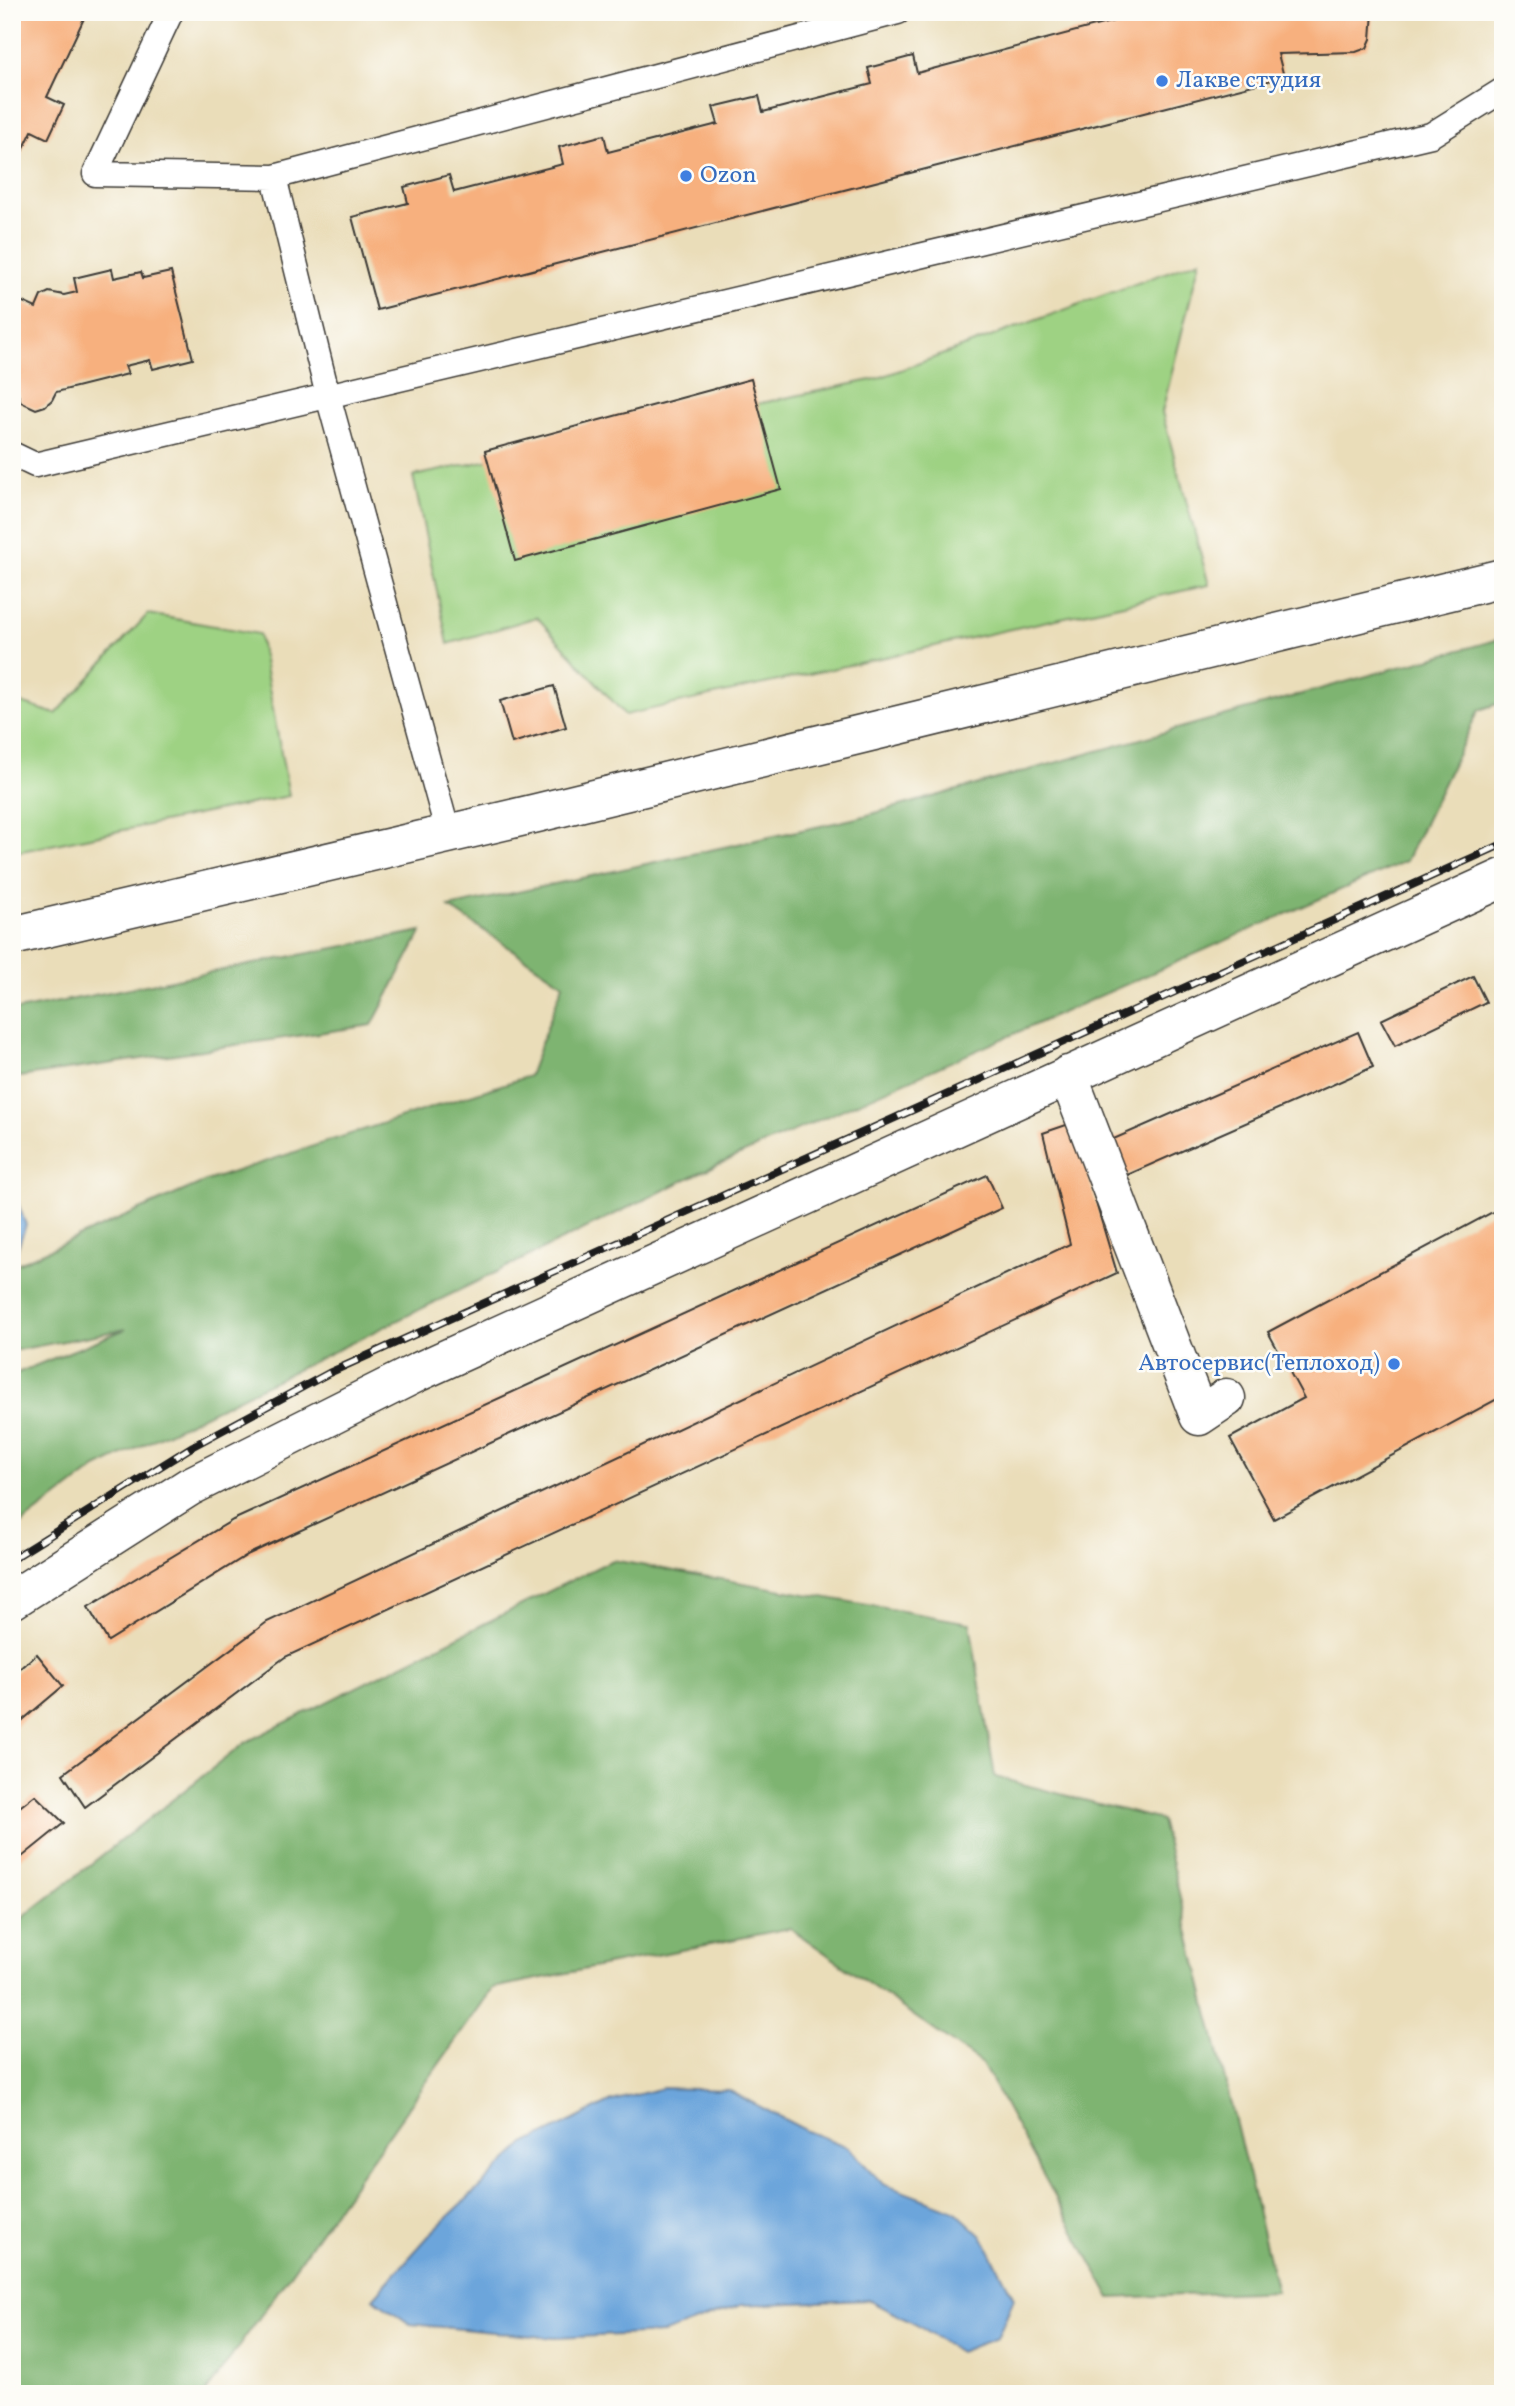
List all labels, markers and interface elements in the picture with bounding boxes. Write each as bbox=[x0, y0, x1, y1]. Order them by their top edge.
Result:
place label: Лакве студия bbox=[1176, 64, 1321, 98]
marker: Лакве студия bbox=[1154, 73, 1170, 89]
place label: Ozon bbox=[700, 159, 757, 193]
marker: Ozon bbox=[678, 168, 694, 184]
place label: Автосервис(Теплоход) bbox=[1138, 1347, 1380, 1381]
marker: Автосервис(Теплоход) bbox=[1386, 1356, 1402, 1372]

